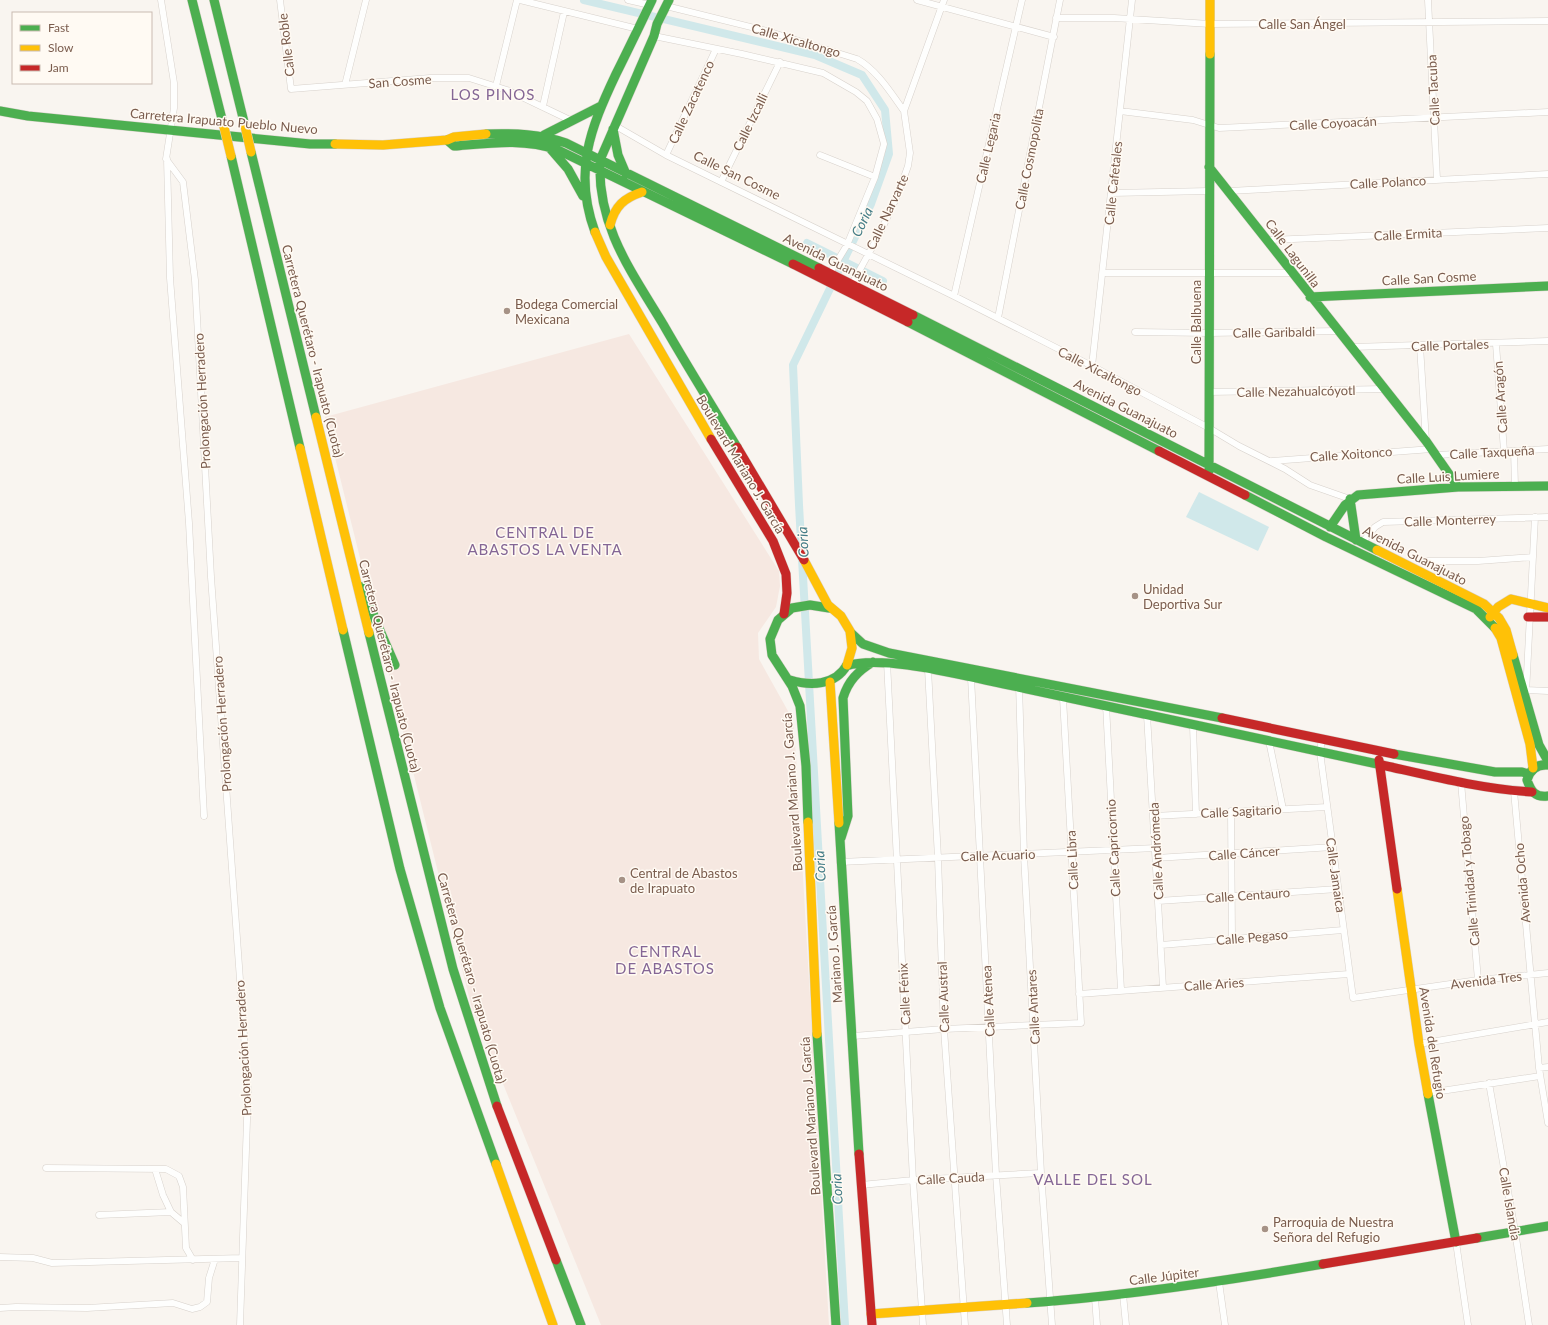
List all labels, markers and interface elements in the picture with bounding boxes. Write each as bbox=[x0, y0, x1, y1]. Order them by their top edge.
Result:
legend bbox=[12, 12, 152, 84]
street label: Calle Roble bbox=[274, 12, 298, 78]
street label: Calle San Ángel bbox=[1258, 16, 1346, 32]
text: Fast bbox=[48, 20, 70, 35]
street label: Calle Xicaltongo bbox=[750, 20, 842, 60]
text: Slow bbox=[48, 40, 74, 55]
street label: Calle Tacuba bbox=[1423, 54, 1443, 126]
street label: Calle Zacatenco bbox=[665, 58, 717, 146]
text: Jam bbox=[48, 60, 69, 75]
street label: San Cosme bbox=[368, 71, 432, 91]
district label: LOS PINOS bbox=[451, 85, 536, 103]
street label: Calle Izcalli bbox=[729, 90, 771, 154]
street label: Carretera Irapuato Pueblo Nuevo bbox=[129, 105, 319, 137]
street label: Calle Cosmopolita bbox=[1011, 107, 1047, 211]
street label: Calle Legaria bbox=[972, 111, 1004, 185]
street label: Calle Coyoacán bbox=[1289, 113, 1377, 133]
street label: Calle Cafetales bbox=[1101, 140, 1125, 226]
street label: Calle San Cosme bbox=[691, 147, 783, 203]
street label: Calle Narvarte bbox=[862, 172, 912, 252]
street label: Calle Polanco bbox=[1349, 172, 1427, 192]
water label: Coria bbox=[847, 204, 876, 239]
street label: Calle Lagunilla bbox=[1262, 216, 1324, 290]
street label: Calle Ermita bbox=[1373, 224, 1443, 244]
street label: Avenida Guanajuato bbox=[781, 230, 891, 294]
street label: Carretera Querétaro - Irapuato (Cuota) bbox=[279, 243, 347, 459]
street label: Calle San Cosme bbox=[1381, 268, 1477, 288]
street label: Calle Balbuena bbox=[1188, 280, 1204, 364]
place label: Bodega Comercial Mexicana bbox=[515, 296, 618, 327]
marker: Bodega Comercial Mexicana bbox=[502, 306, 512, 316]
street label: Calle Garibaldi bbox=[1233, 323, 1315, 341]
street label: Prolongación Herradero bbox=[190, 333, 214, 469]
street label: Calle Portales bbox=[1411, 336, 1489, 354]
street label: Calle Xicaltongo bbox=[1055, 343, 1145, 399]
street label: Calle Aragón bbox=[1490, 360, 1510, 434]
street label: Avenida Guanajuato bbox=[1071, 375, 1181, 441]
street label: Calle Nezahualcóyotl bbox=[1236, 382, 1356, 400]
street label: Boulevard Mariano J. García bbox=[693, 392, 789, 536]
street label: Calle Taxqueña bbox=[1449, 442, 1535, 462]
street label: Calle Xoitonco bbox=[1309, 443, 1393, 465]
street label: Calle Luis Lumiere bbox=[1396, 465, 1500, 487]
street label: Calle Monterrey bbox=[1404, 510, 1497, 530]
street label: Avenida Guanajuato bbox=[1360, 522, 1470, 588]
district label: CENTRAL DE ABASTOS LA VENTA bbox=[467, 523, 623, 558]
water label: Coria bbox=[793, 526, 812, 558]
street label: Carretera Querétaro - Irapuato (Cuota) bbox=[356, 558, 424, 774]
place label: Unidad Deportiva Sur bbox=[1143, 581, 1223, 612]
marker: Unidad Deportiva Sur bbox=[1130, 591, 1140, 601]
street label: Prolongación Herradero bbox=[209, 656, 235, 792]
street label: Boulevard Mariano J. García bbox=[778, 712, 806, 872]
street label: Calle Capricornio bbox=[1102, 799, 1124, 897]
street label: Calle Sagitario bbox=[1200, 801, 1282, 821]
street label: Calle Andrómeda bbox=[1145, 802, 1167, 900]
street label: Calle Trinidad y Tobago bbox=[1455, 815, 1483, 947]
street label: Calle Libra bbox=[1062, 830, 1082, 890]
street label: Calle Jamaica bbox=[1323, 836, 1349, 914]
street label: Avenida Ocho bbox=[1511, 842, 1533, 924]
street label: Calle Cáncer bbox=[1208, 843, 1281, 863]
street label: Calle Acuario bbox=[960, 846, 1036, 864]
water label: Coria bbox=[810, 850, 829, 882]
place label: Central de Abastos de Irapuato bbox=[630, 865, 738, 896]
street label: Carretera Querétaro - Irapuato (Cuota) bbox=[434, 871, 510, 1085]
marker: Central de Abastos de Irapuato bbox=[617, 875, 627, 885]
street label: Calle Centauro bbox=[1205, 884, 1291, 906]
street label: Mariano J. García bbox=[823, 904, 845, 1004]
street label: Calle Pegaso bbox=[1215, 926, 1289, 948]
district label: CENTRAL DE ABASTOS bbox=[615, 942, 715, 977]
street label: Calle Austral bbox=[934, 961, 952, 1033]
street label: Calle Fénix bbox=[894, 962, 914, 1025]
street label: Calle Atenea bbox=[978, 965, 998, 1037]
street label: Avenida Tres bbox=[1449, 968, 1523, 992]
street label: Calle Antares bbox=[1023, 969, 1043, 1045]
street label: Calle Aries bbox=[1183, 974, 1245, 994]
street label: Prolongación Herradero bbox=[231, 980, 255, 1116]
street label: Avenida del Refugio bbox=[1416, 986, 1450, 1100]
street label: Boulevard Mariano J. García bbox=[796, 1036, 824, 1196]
street label: Calle Islandia bbox=[1496, 1166, 1524, 1242]
street label: Calle Cauda bbox=[917, 1168, 985, 1188]
district label: VALLE DEL SOL bbox=[1033, 1170, 1153, 1188]
water label: Coria bbox=[827, 1173, 846, 1205]
place label: Parroquia de Nuestra Señora del Refugio bbox=[1273, 1214, 1394, 1245]
marker: Parroquia de Nuestra Señora del Refugio bbox=[1260, 1224, 1270, 1234]
street label: Calle Júpiter bbox=[1128, 1264, 1200, 1288]

